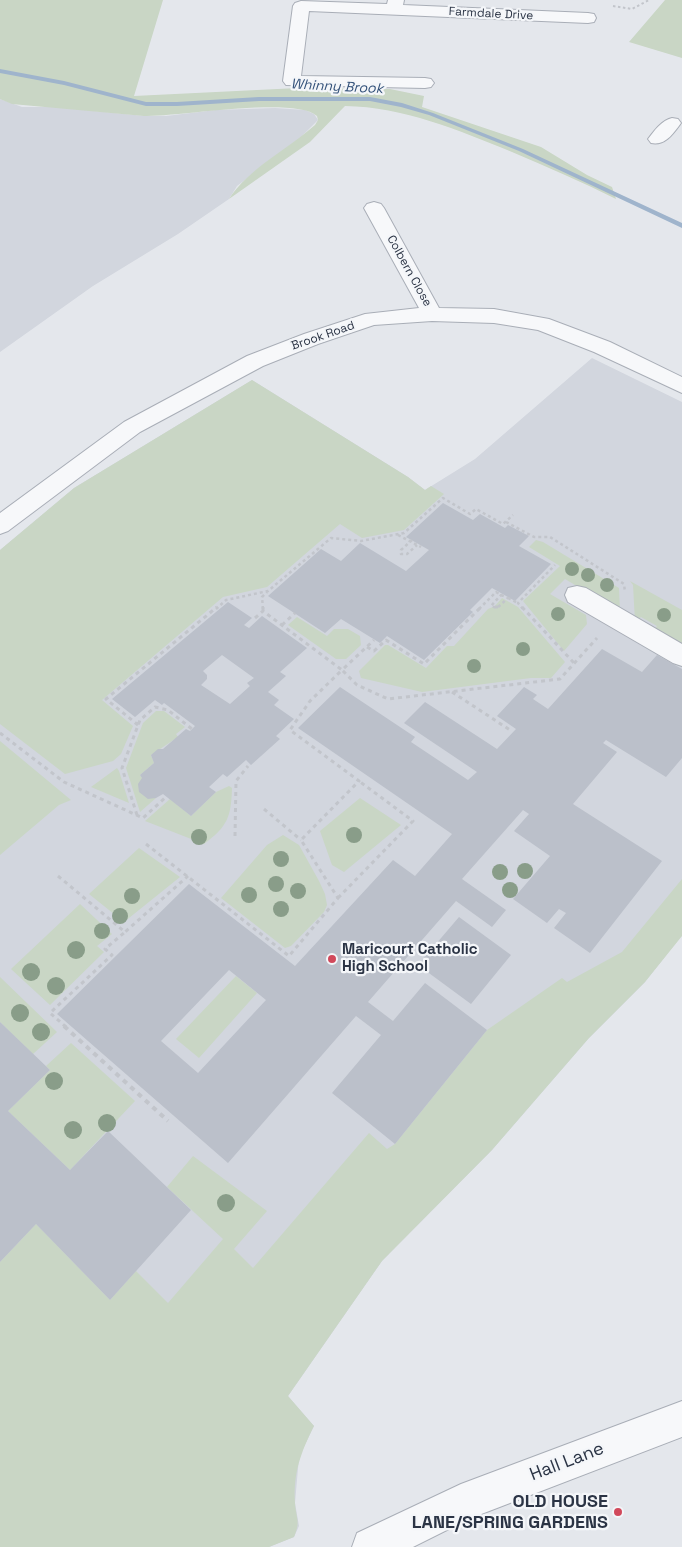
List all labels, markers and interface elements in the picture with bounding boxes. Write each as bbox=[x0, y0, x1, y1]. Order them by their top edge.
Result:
street label: Farmdale Drive bbox=[448, 5, 534, 23]
water label: Whinny Brook bbox=[290, 76, 384, 98]
street label: Colbern Close bbox=[383, 233, 435, 309]
street label: Brook Road bbox=[289, 318, 357, 354]
place label: Maricourt Catholic High School bbox=[342, 941, 477, 976]
marker: Maricourt Catholic High School bbox=[326, 953, 338, 965]
street label: Hall Lane bbox=[527, 1438, 607, 1486]
place label: OLD HOUSE LANE/SPRING GARDENS bbox=[412, 1491, 608, 1534]
marker: OLD HOUSE LANE/SPRING GARDENS bbox=[612, 1506, 624, 1518]

